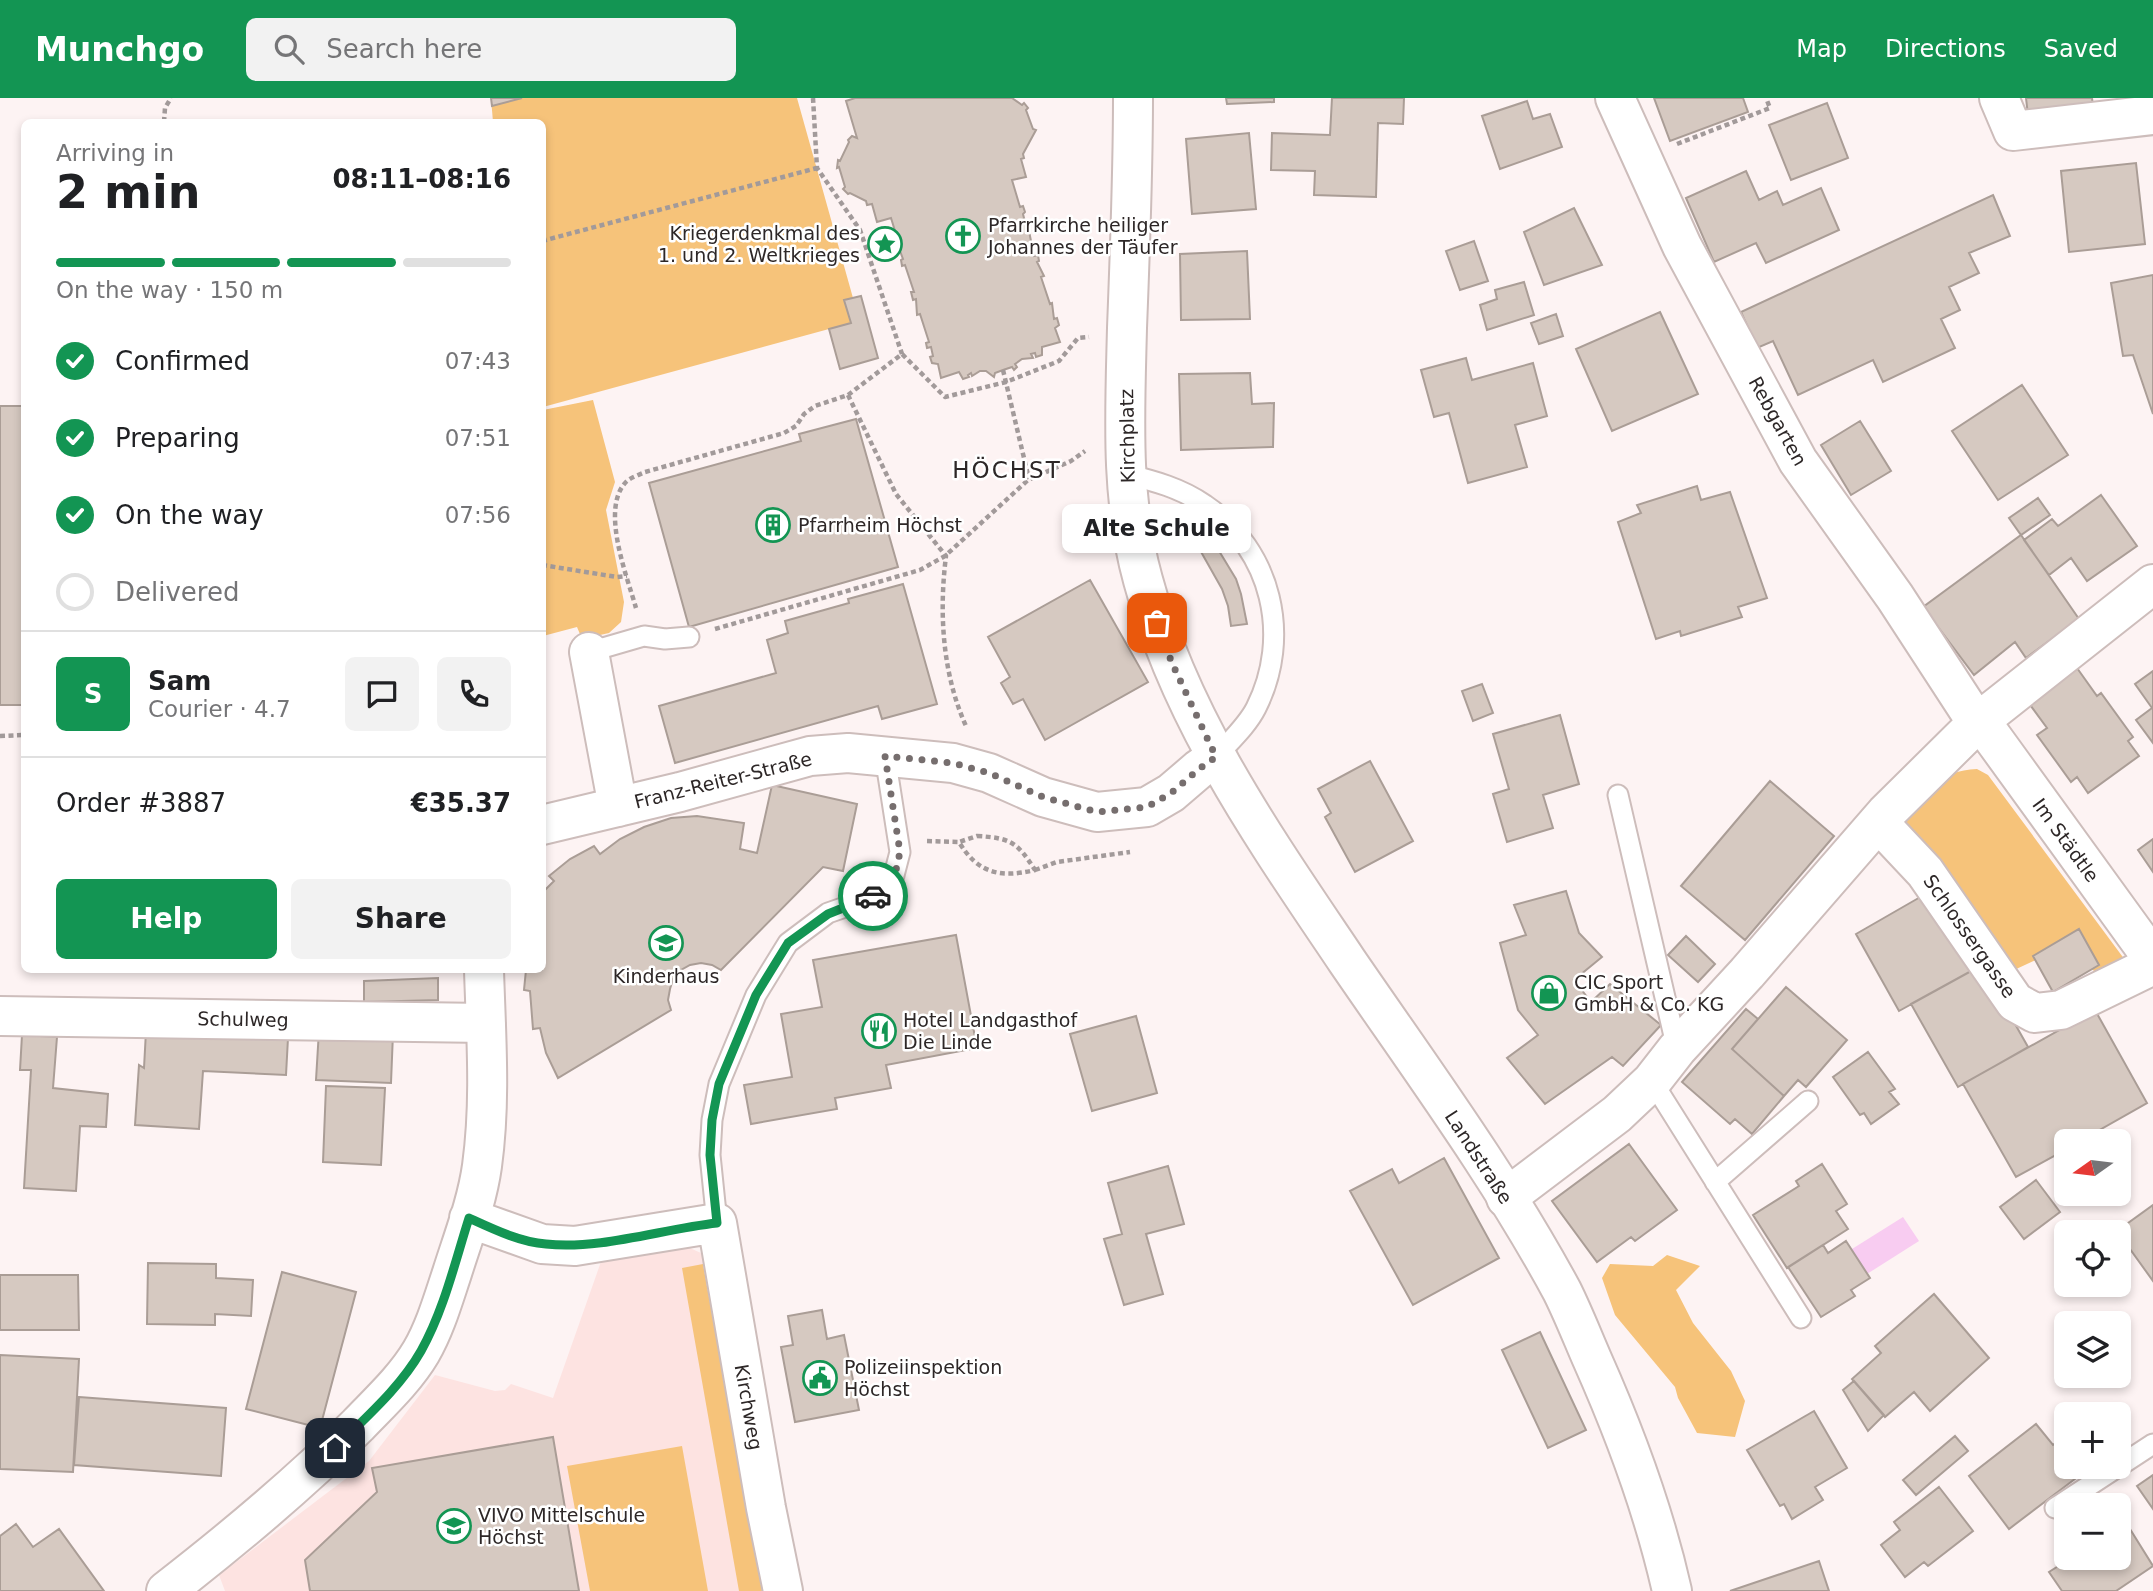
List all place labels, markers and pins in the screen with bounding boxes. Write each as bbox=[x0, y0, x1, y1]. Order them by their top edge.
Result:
place label: Pfarrkirche heiliger Johannes der Täufer bbox=[987, 214, 1178, 258]
church icon: Pfarrkirche heiliger Johannes der Täufer bbox=[944, 217, 982, 255]
place label: Kriegerdenkmal des 1. und 2. Weltkrieges bbox=[658, 222, 860, 266]
place icon: Kriegerdenkmal des 1. und 2. Weltkrieges bbox=[866, 225, 904, 263]
callout: Alte Schule bbox=[1062, 504, 1252, 553]
building icon: Pfarrheim Höchst bbox=[754, 506, 792, 544]
place label: Pfarrheim Höchst bbox=[798, 514, 962, 536]
pin bbox=[1127, 593, 1187, 653]
school or university icon: Kinderhaus bbox=[647, 924, 685, 962]
place label: Kinderhaus bbox=[613, 965, 719, 987]
place label: CIC Sport GmbH & Co. KG bbox=[1574, 971, 1724, 1015]
shop icon: CIC Sport GmbH & Co. KG bbox=[1530, 974, 1568, 1012]
place label: Hotel Landgasthof Die Linde bbox=[903, 1009, 1078, 1053]
restaurant icon: Hotel Landgasthof Die Linde bbox=[860, 1012, 898, 1050]
place label: Polizeiinspektion Höchst bbox=[844, 1356, 1002, 1400]
public building icon: Polizeiinspektion Höchst bbox=[801, 1359, 839, 1397]
pin bbox=[305, 1418, 365, 1478]
place label: VIVO Mittelschule Höchst bbox=[478, 1504, 645, 1548]
school or university icon: VIVO Mittelschule Höchst bbox=[435, 1507, 473, 1545]

